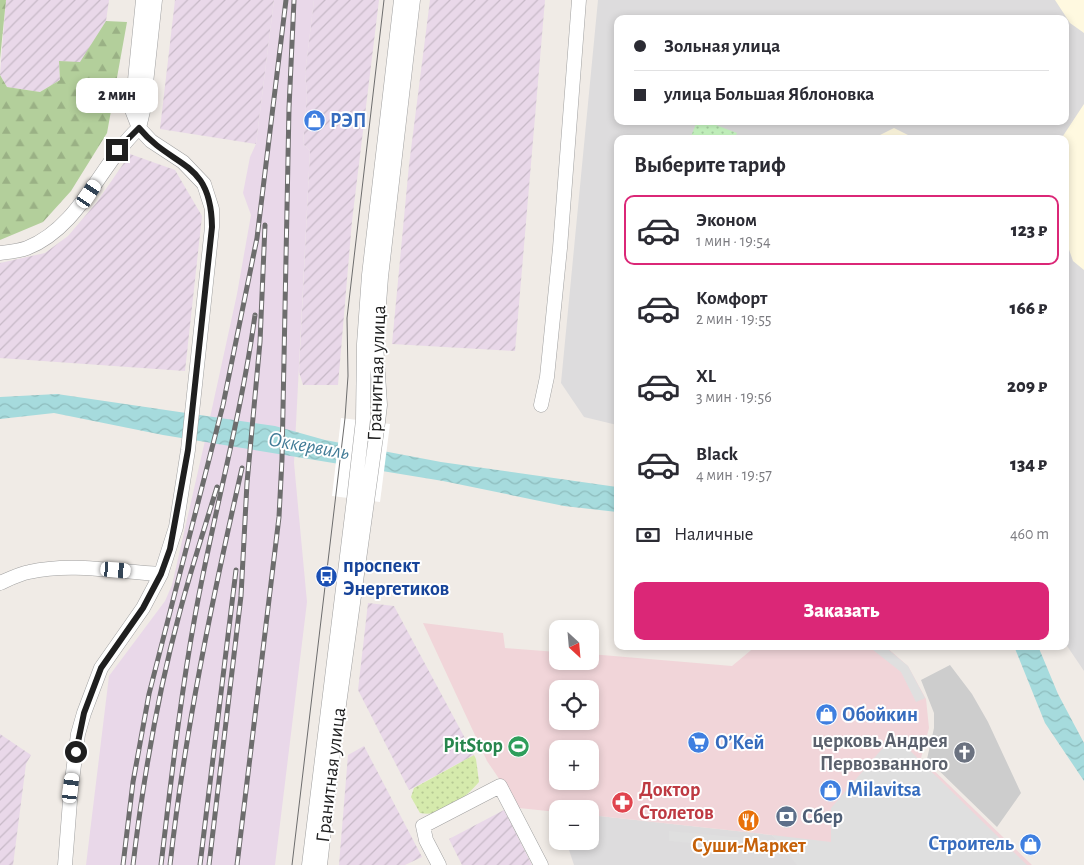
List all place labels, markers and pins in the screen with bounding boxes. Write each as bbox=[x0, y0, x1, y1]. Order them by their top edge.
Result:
shop icon: РЭП bbox=[302, 109, 326, 133]
place label: РЭП bbox=[330, 111, 366, 131]
place label: проспект Энергетиков bbox=[343, 556, 450, 599]
bus stop icon: проспект Энергетиков bbox=[315, 565, 339, 589]
shop icon: Обойкин bbox=[814, 703, 838, 727]
place label: Обойкин bbox=[842, 705, 918, 725]
supermarket icon: О’Кей bbox=[687, 731, 711, 755]
place label: церковь Андрея Первозванного bbox=[812, 731, 948, 774]
place label: О’Кей bbox=[715, 733, 765, 753]
sports icon: PitStop bbox=[507, 734, 531, 758]
place label: PitStop bbox=[443, 736, 503, 756]
church icon: церковь Андрея Первозванного bbox=[952, 741, 976, 765]
shop icon: Milavitsa bbox=[819, 778, 843, 802]
place label: Доктор Столетов bbox=[639, 780, 714, 823]
place label: Milavitsa bbox=[847, 780, 921, 800]
pharmacy icon: Доктор Столетов bbox=[611, 790, 635, 814]
bank icon: Сбер bbox=[774, 805, 798, 829]
place label: Сбер bbox=[802, 807, 843, 827]
restaurant icon: Суши-Маркет bbox=[737, 808, 761, 832]
shop icon: Строитель bbox=[1018, 832, 1042, 856]
place label: Строитель bbox=[928, 834, 1015, 854]
place label: Суши-Маркет bbox=[692, 836, 806, 856]

